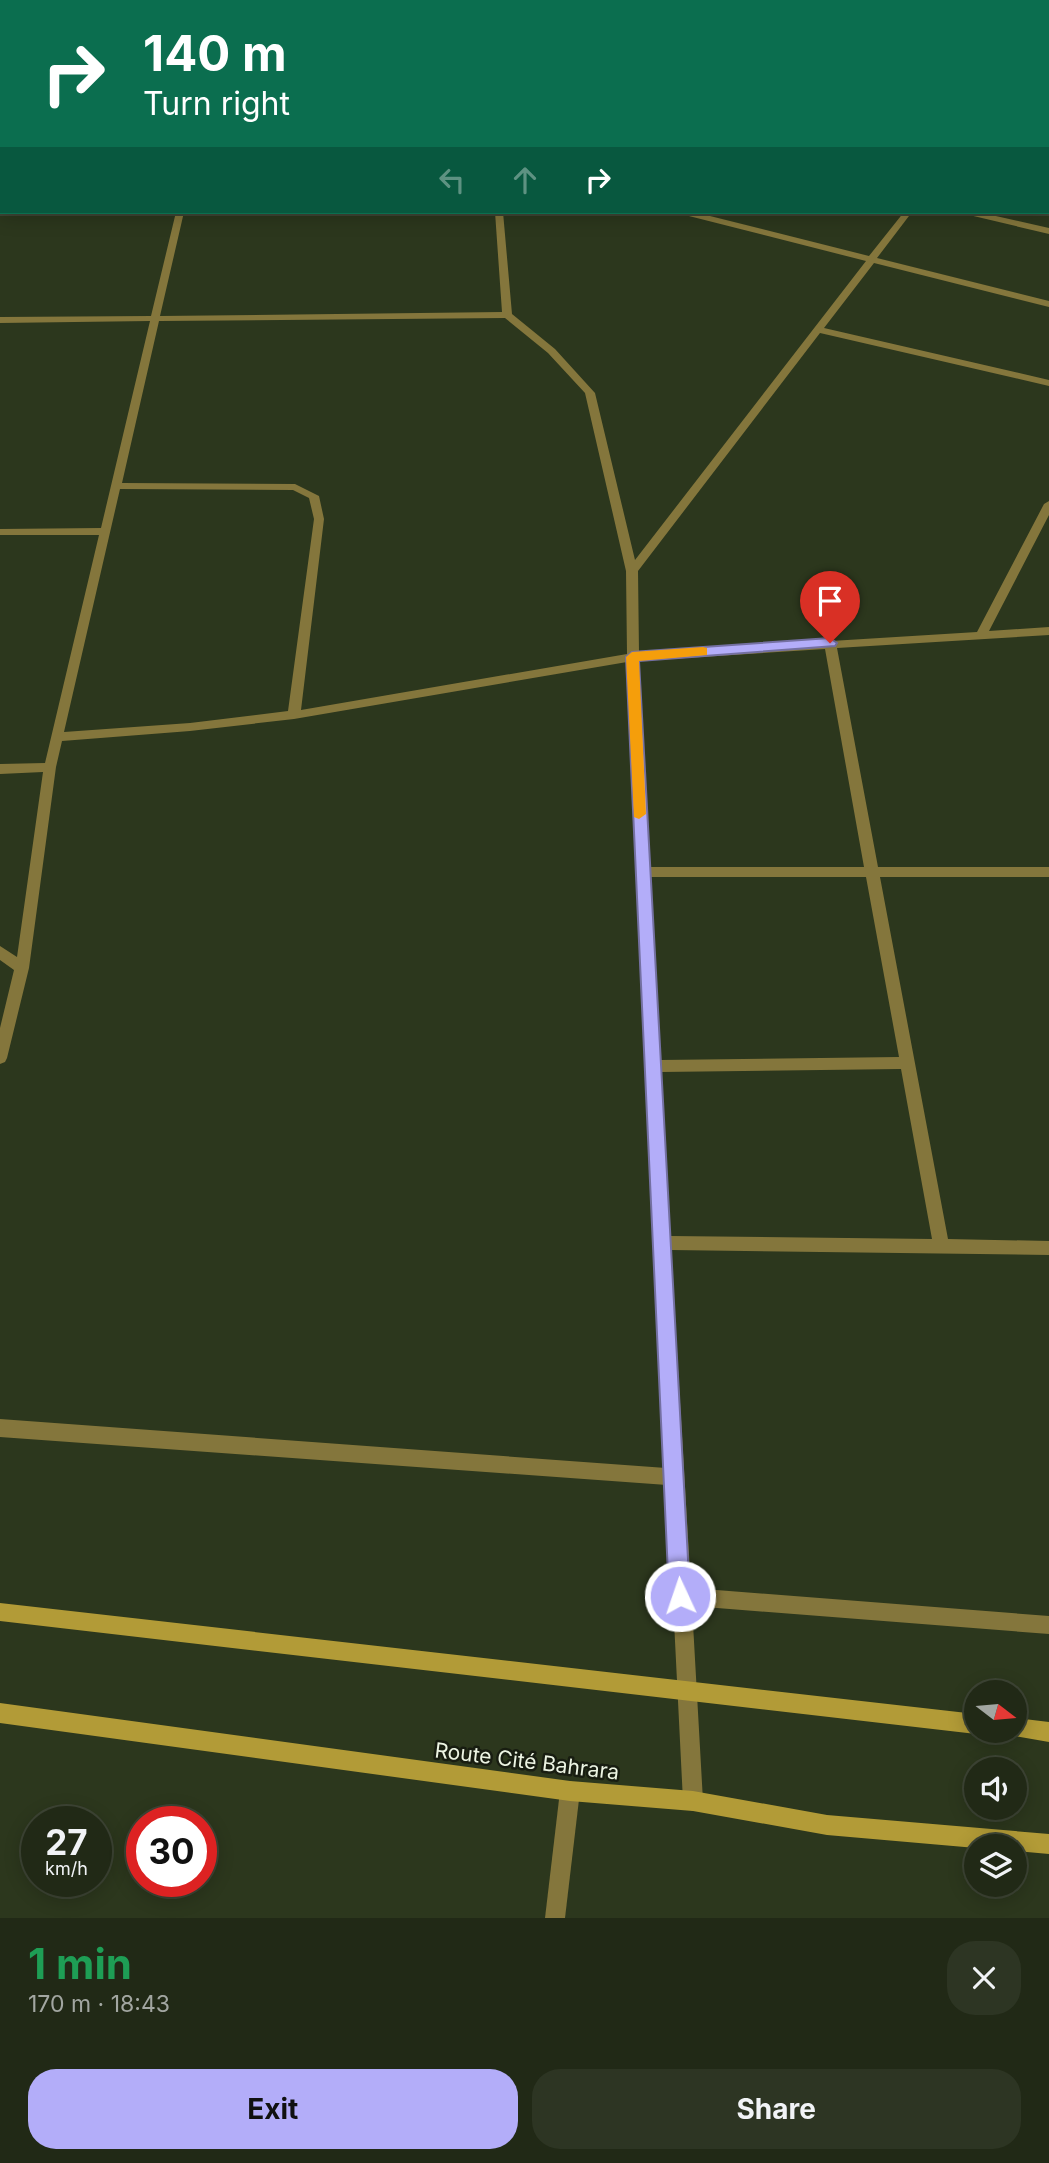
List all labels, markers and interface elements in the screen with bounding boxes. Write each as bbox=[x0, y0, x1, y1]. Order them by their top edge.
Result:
text: 140 m bbox=[143, 24, 287, 83]
icon: right bbox=[28, 28, 119, 119]
text: Turn right bbox=[143, 84, 290, 123]
icon: left bbox=[433, 161, 471, 199]
icon: ahead bbox=[506, 161, 544, 199]
icon: right bbox=[579, 161, 617, 199]
pin bbox=[800, 571, 860, 643]
icon: arrive bbox=[811, 582, 849, 620]
position arrow bbox=[643, 1559, 717, 1633]
north arrow bbox=[964, 1680, 1027, 1743]
map controls bbox=[964, 1680, 1027, 1897]
street label: Route Cité Bahrara bbox=[433, 1737, 621, 1785]
button: sound bbox=[964, 1757, 1027, 1820]
speed limit sign: 30 bbox=[126, 1806, 217, 1897]
text: 27 bbox=[45, 1821, 88, 1863]
button: layers bbox=[964, 1834, 1027, 1897]
text: km/h bbox=[45, 1858, 88, 1879]
text: 1 min bbox=[28, 1938, 132, 1989]
button: close bbox=[947, 1941, 1021, 2015]
text: 170 m · 18:43 bbox=[28, 1990, 170, 2018]
button: Exit bbox=[28, 2069, 518, 2149]
button: Share bbox=[532, 2069, 1021, 2149]

